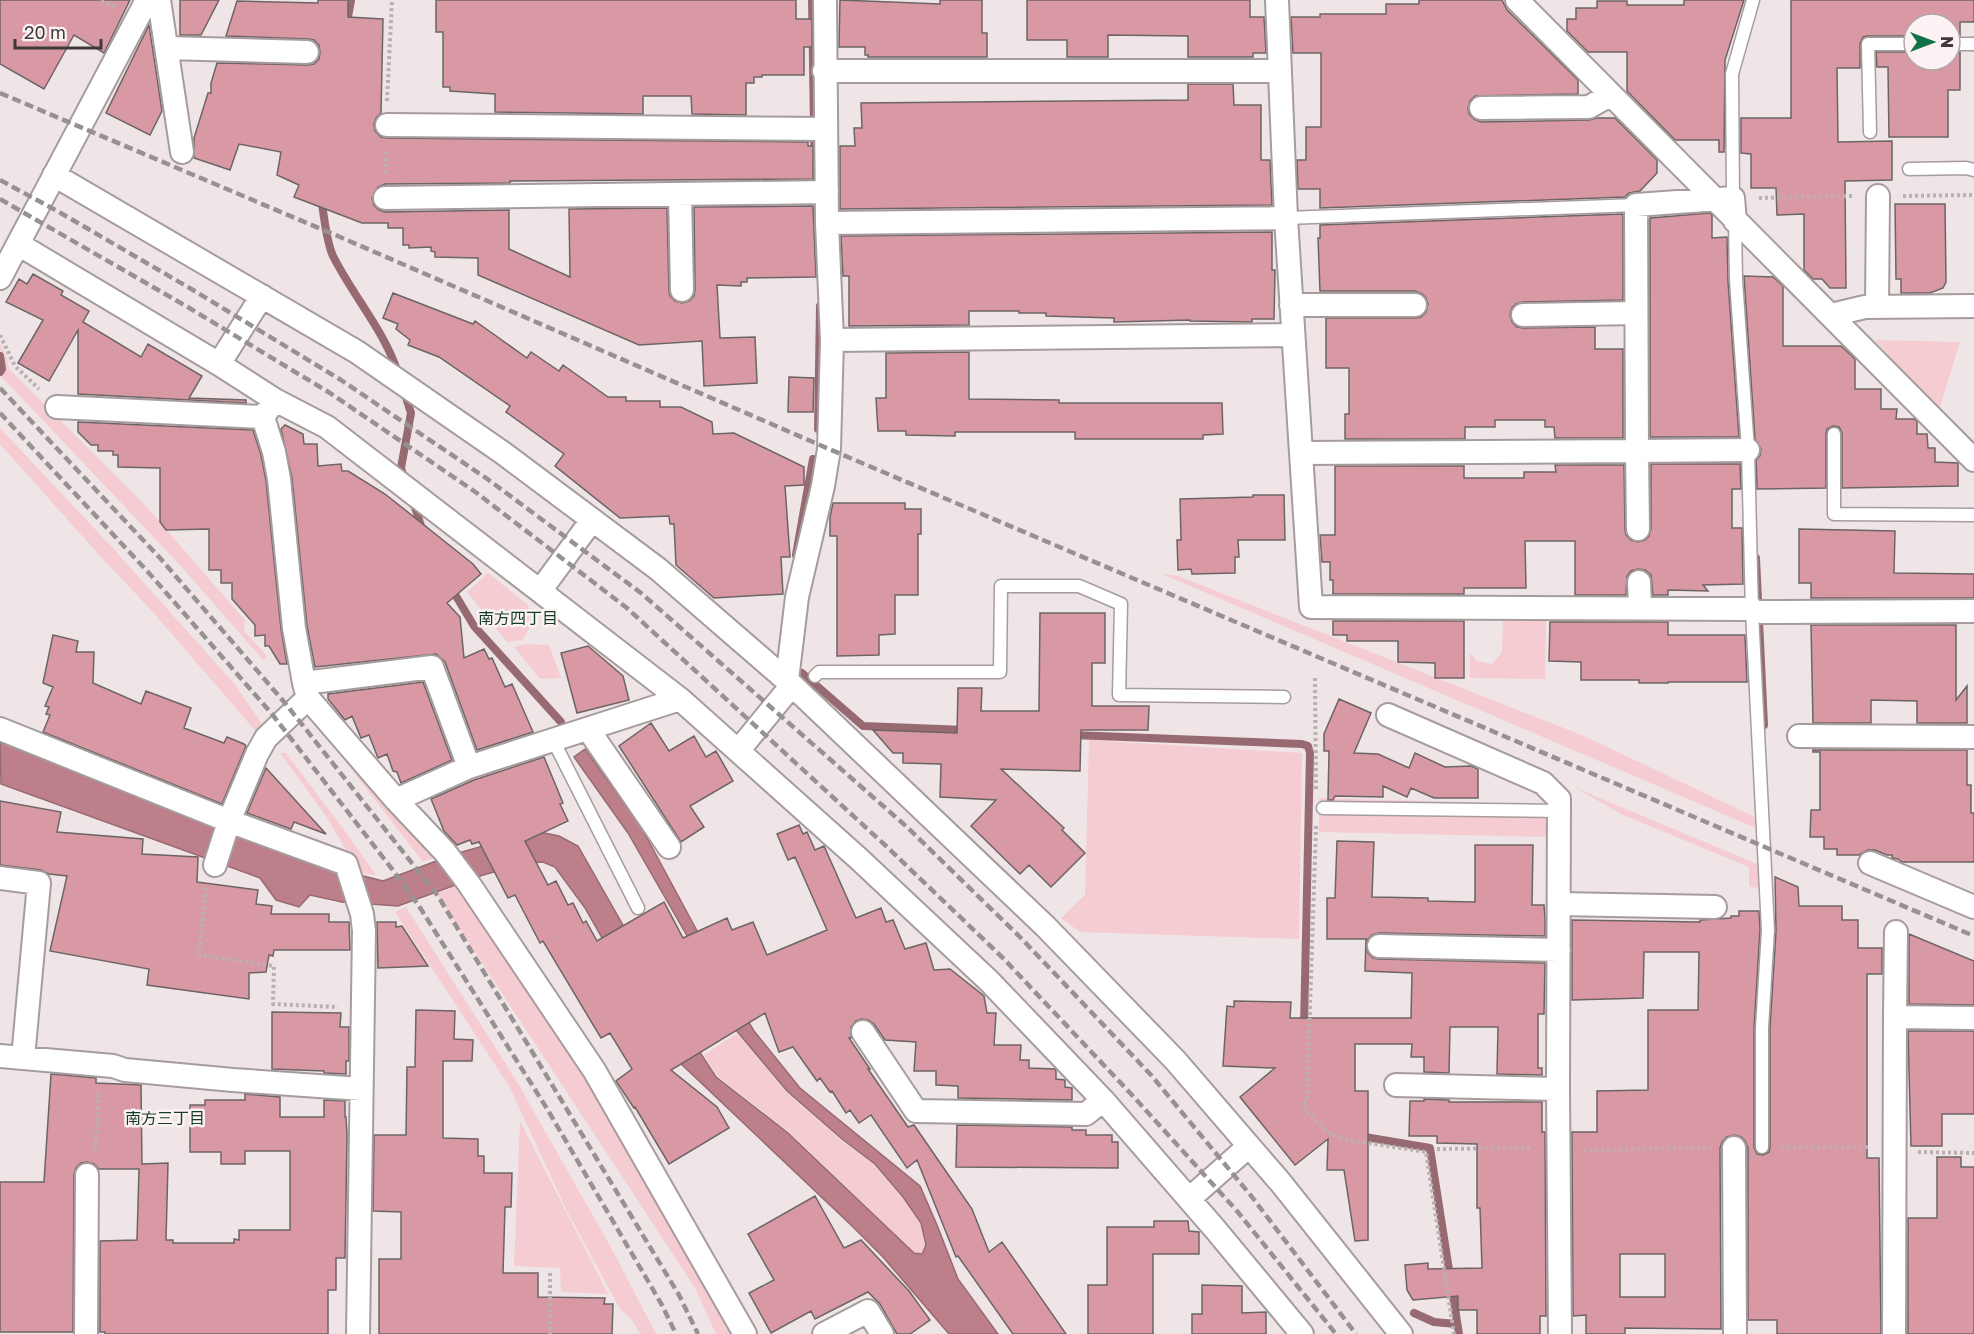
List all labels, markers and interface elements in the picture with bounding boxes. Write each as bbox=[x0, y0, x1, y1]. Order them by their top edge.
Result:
scale bar bbox=[15, 12, 100, 50]
north arrow bbox=[1902, 12, 1962, 72]
text: 20 m bbox=[24, 21, 66, 43]
text: N bbox=[1937, 36, 1957, 48]
district label: 南方四丁目 bbox=[478, 608, 558, 628]
district label: 南方三丁目 bbox=[125, 1108, 205, 1128]

